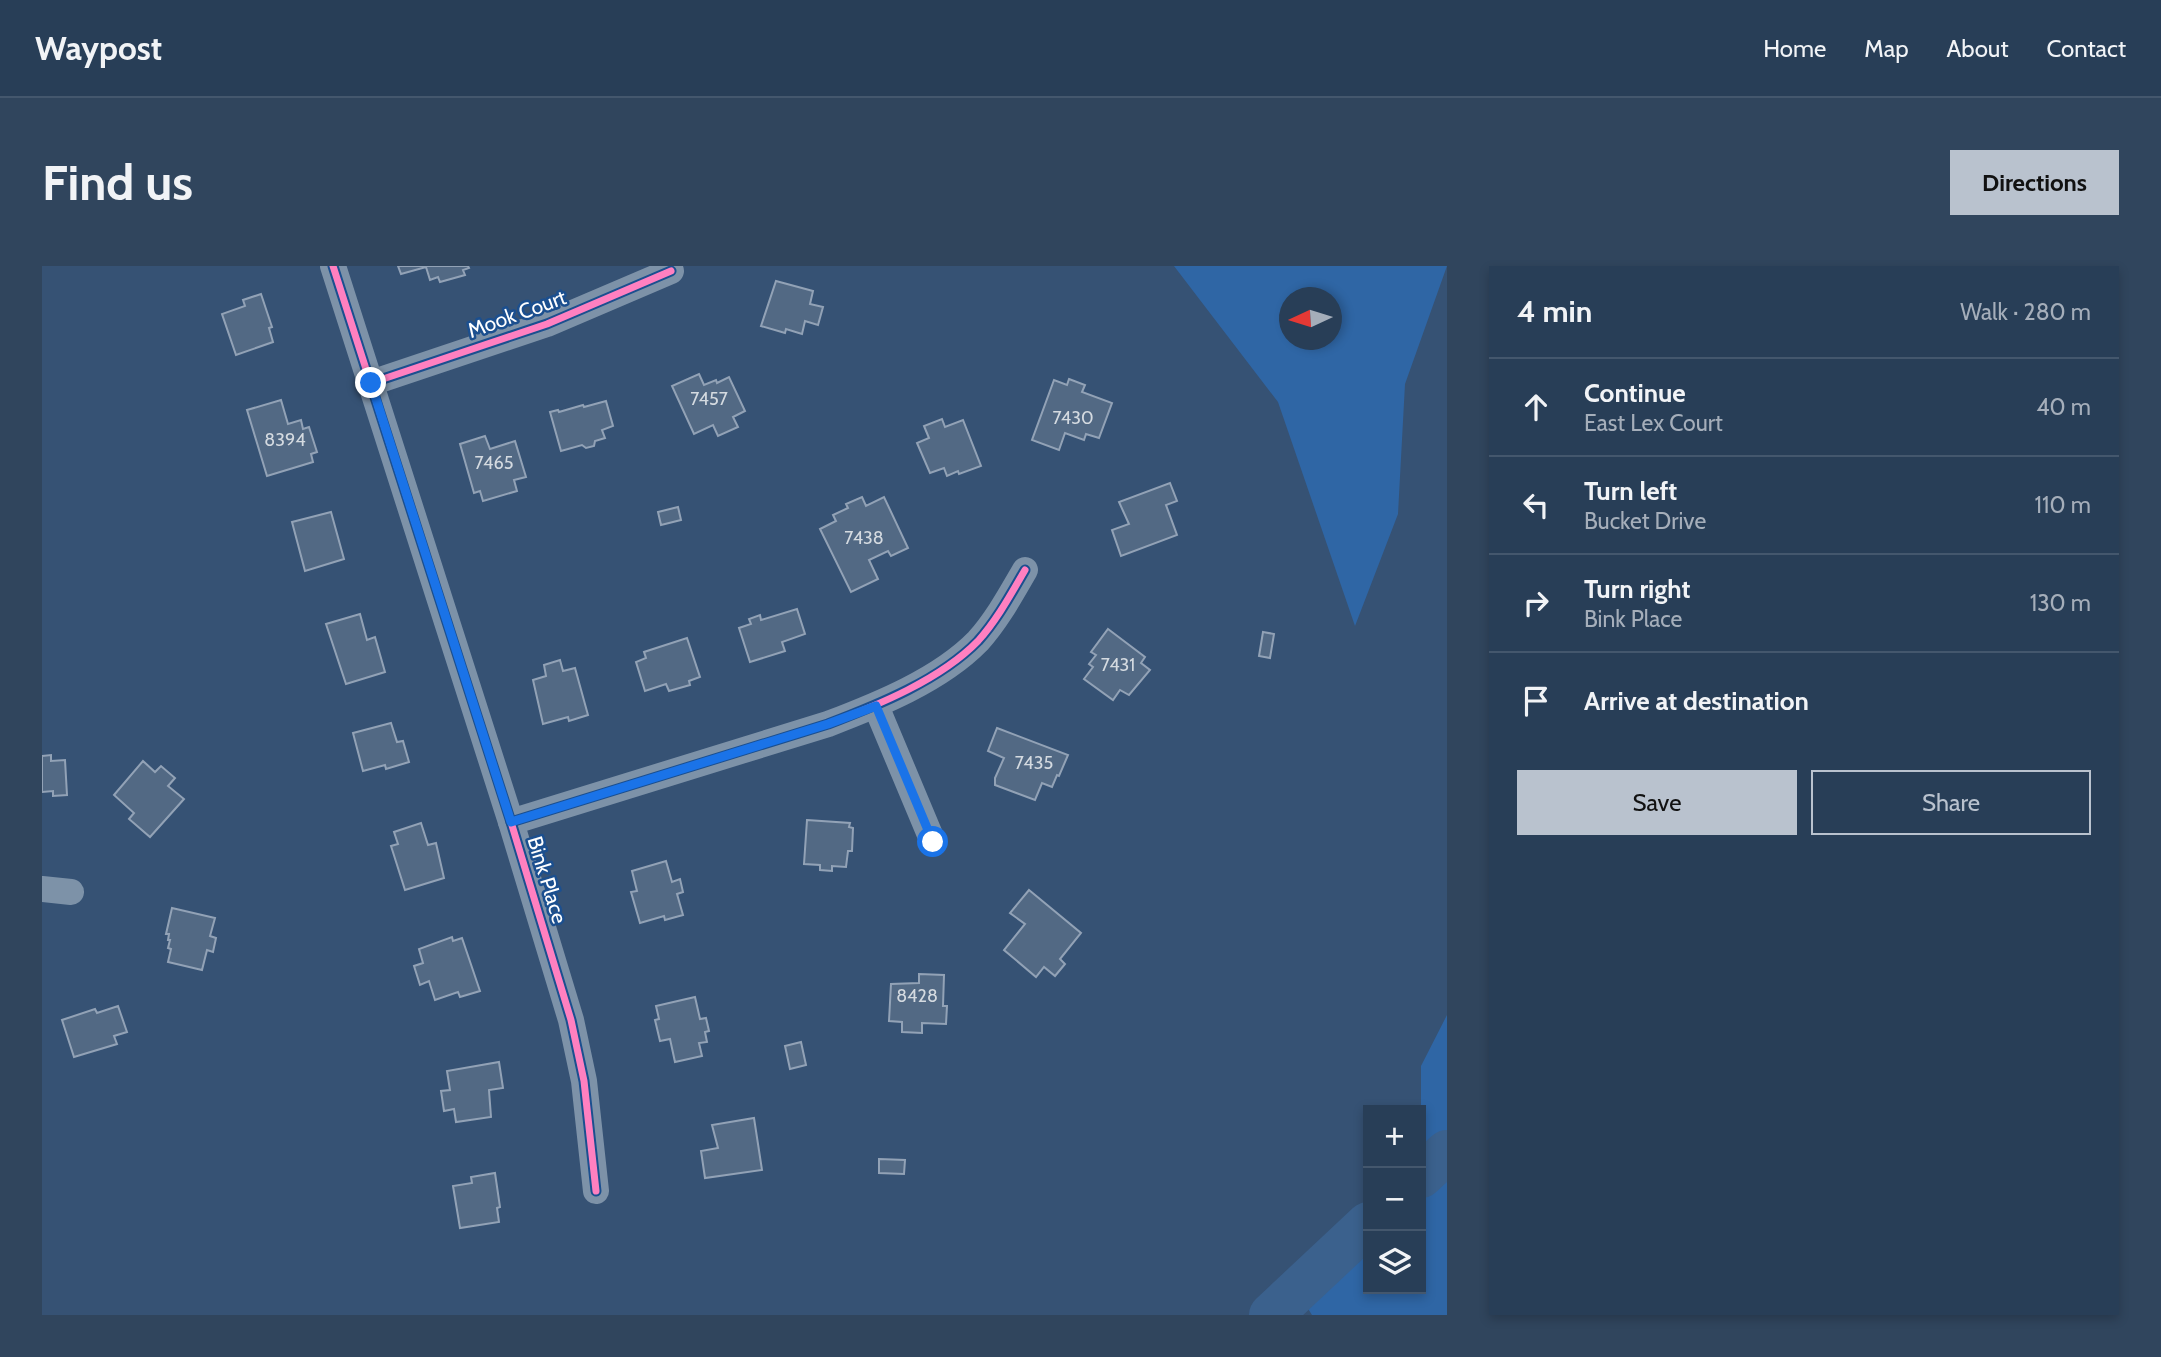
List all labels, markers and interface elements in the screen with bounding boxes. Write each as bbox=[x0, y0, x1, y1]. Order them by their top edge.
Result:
text: Waypost bbox=[35, 28, 162, 68]
text: Home bbox=[1763, 34, 1826, 63]
text: Map bbox=[1864, 34, 1909, 63]
text: About bbox=[1947, 34, 2009, 63]
text: Contact bbox=[2047, 34, 2126, 63]
button: Directions bbox=[1950, 150, 2119, 215]
text: Find us bbox=[42, 153, 193, 212]
street label: Mook Court bbox=[464, 284, 569, 343]
north arrow bbox=[1279, 287, 1342, 350]
text: 4 min bbox=[1517, 293, 1592, 330]
text: Walk · 280 m bbox=[1960, 298, 2091, 326]
route end bbox=[355, 367, 386, 398]
text: Continue bbox=[1584, 377, 1686, 409]
house number: 7457 bbox=[690, 388, 728, 410]
icon: ahead bbox=[1517, 388, 1555, 426]
text: 40 m bbox=[2036, 393, 2091, 421]
house number: 7430 bbox=[1052, 407, 1094, 429]
text: East Lex Court bbox=[1584, 409, 1723, 437]
house number: 8394 bbox=[264, 429, 306, 451]
house number: 7465 bbox=[475, 452, 513, 474]
text: Turn left bbox=[1584, 475, 1677, 507]
icon: left bbox=[1517, 486, 1555, 524]
text: 110 m bbox=[2035, 491, 2091, 519]
text: Bucket Drive bbox=[1584, 507, 1706, 535]
house number: 7438 bbox=[844, 527, 884, 549]
text: Turn right bbox=[1584, 573, 1690, 605]
icon: right bbox=[1517, 584, 1555, 622]
text: 130 m bbox=[2030, 589, 2091, 617]
text: Bink Place bbox=[1584, 605, 1682, 633]
house number: 7431 bbox=[1101, 654, 1135, 676]
icon: arrive bbox=[1517, 682, 1555, 720]
text: Arrive at destination bbox=[1584, 685, 1809, 717]
house number: 7435 bbox=[1015, 752, 1053, 774]
button: Save bbox=[1517, 770, 1797, 835]
button: Share bbox=[1811, 770, 2091, 835]
route start bbox=[917, 826, 948, 857]
street label: Bink Place bbox=[522, 833, 573, 927]
house number: 8428 bbox=[896, 985, 938, 1007]
map controls bbox=[1363, 1105, 1426, 1294]
button: + bbox=[1363, 1105, 1426, 1168]
button: − bbox=[1363, 1168, 1426, 1231]
button: layers bbox=[1363, 1231, 1426, 1294]

